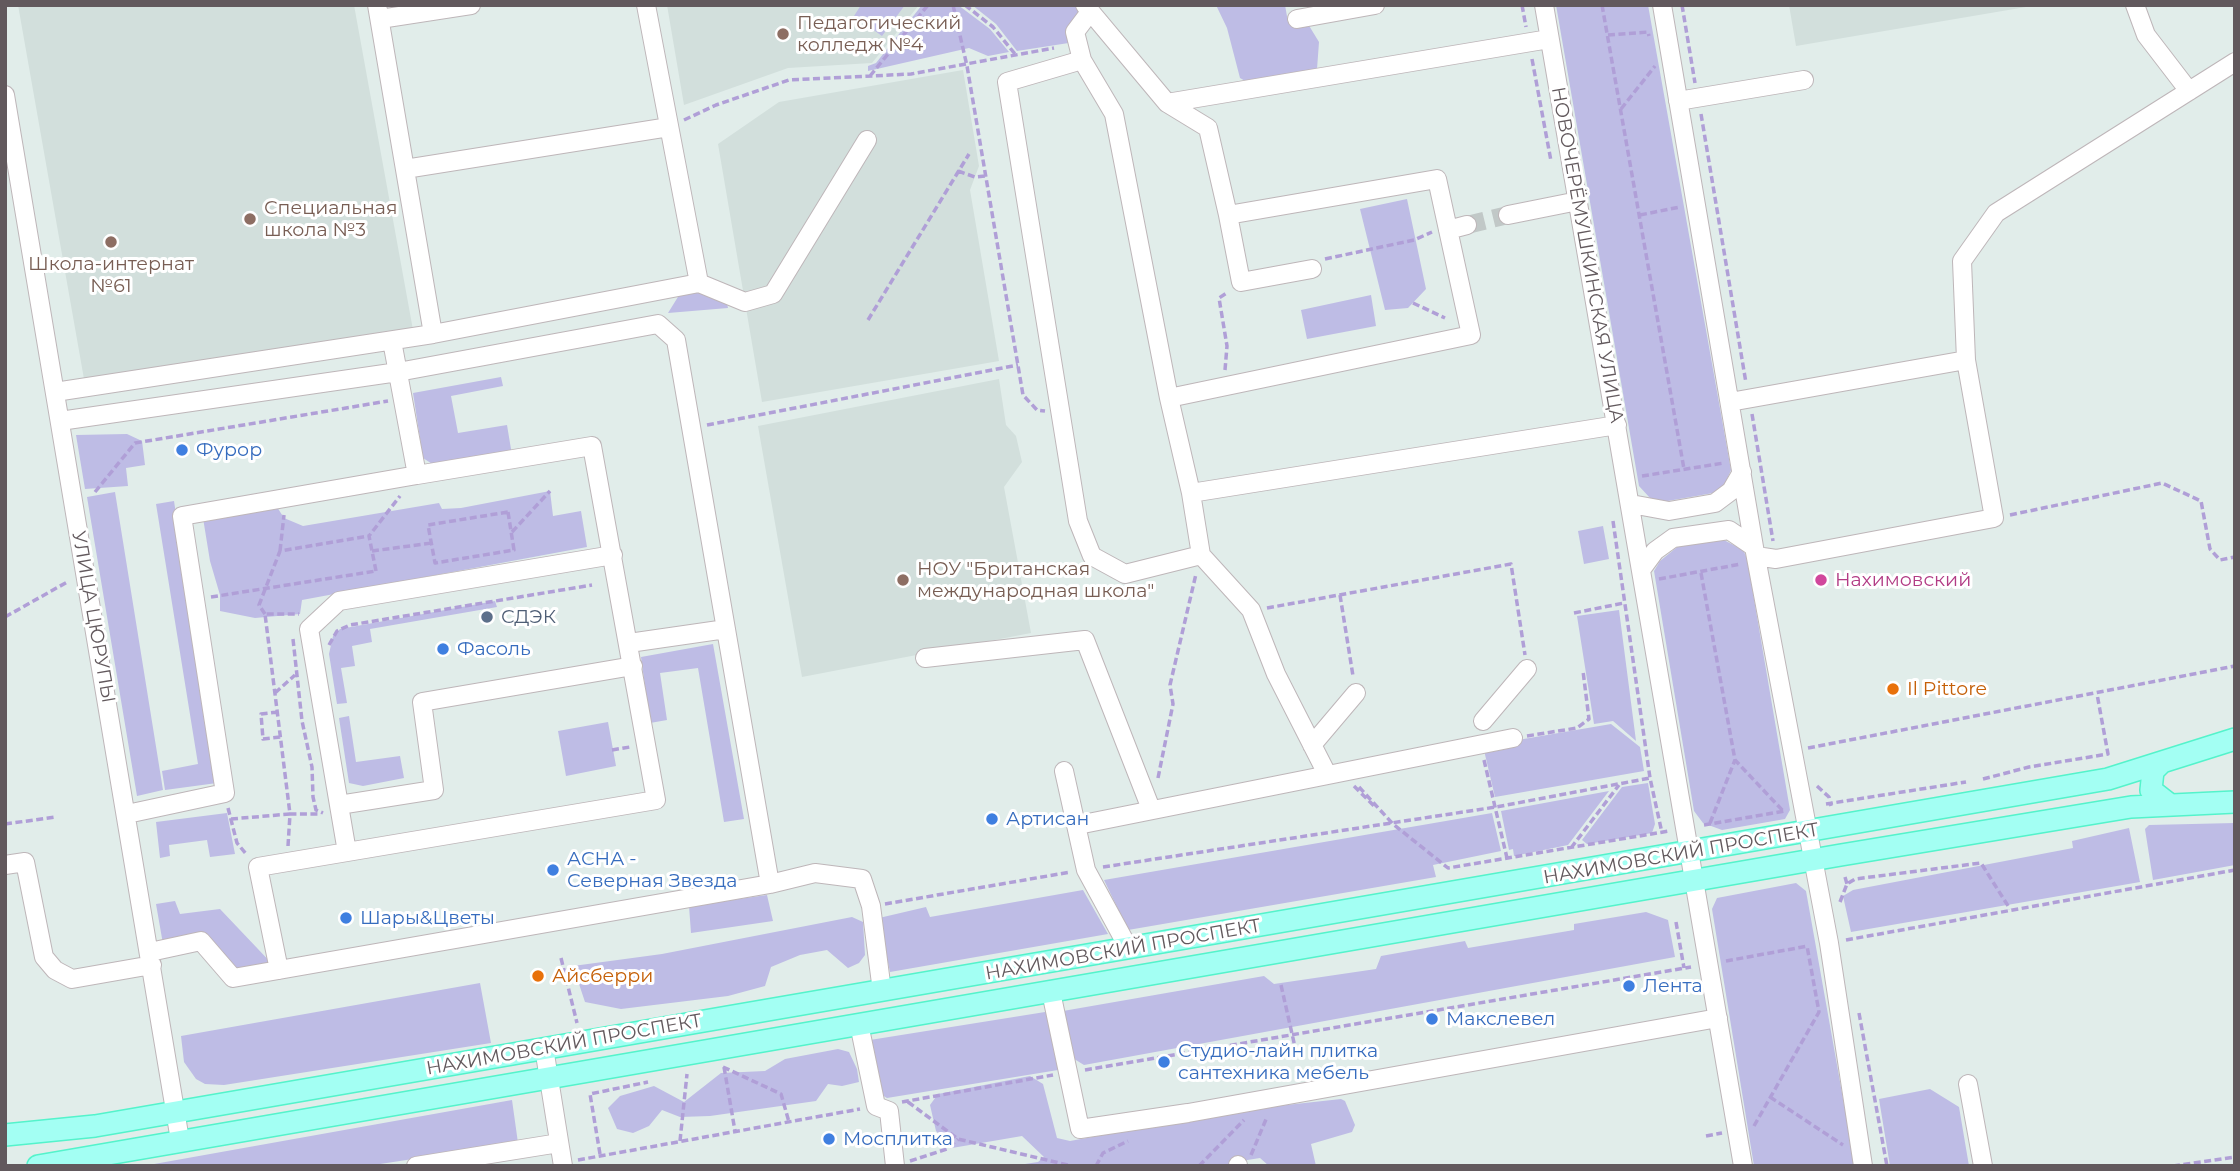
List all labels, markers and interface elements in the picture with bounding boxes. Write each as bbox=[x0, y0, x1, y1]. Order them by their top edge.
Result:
place label: Педагогический колледж №4 bbox=[797, 12, 961, 56]
marker: Педагогический колледж №4 bbox=[775, 26, 791, 42]
street label: НОВОЧЕРЁМУШКИНСКАЯ УЛИЦА bbox=[1546, 85, 1628, 425]
place label: Специальная школа №3 bbox=[264, 197, 397, 241]
marker: Специальная школа №3 bbox=[242, 211, 258, 227]
marker: Школа-интернат №61 bbox=[103, 234, 119, 250]
place label: Школа-интернат №61 bbox=[28, 253, 194, 297]
place label: Фурор bbox=[196, 439, 262, 461]
marker: Фурор bbox=[174, 442, 190, 458]
street label: УЛИЦА ЦЮРУПЫ bbox=[67, 529, 119, 705]
place label: НОУ "Британская международная школа" bbox=[917, 558, 1154, 602]
place label: Нахимовский bbox=[1835, 569, 1971, 591]
marker: НОУ "Британская международная школа" bbox=[895, 572, 911, 588]
marker: Нахимовский bbox=[1813, 572, 1829, 588]
place label: СДЭК bbox=[501, 606, 556, 628]
marker: СДЭК bbox=[479, 609, 495, 625]
place label: Фасоль bbox=[457, 638, 531, 660]
marker: Фасоль bbox=[435, 641, 451, 657]
place label: Il Pittore bbox=[1907, 678, 1987, 700]
marker: Il Pittore bbox=[1885, 681, 1901, 697]
place label: Артисан bbox=[1006, 808, 1089, 830]
marker: Артисан bbox=[984, 811, 1000, 827]
street label: НАХИМОВСКИЙ ПРОСПЕКТ bbox=[1541, 819, 1821, 889]
place label: АСНА - Северная Звезда bbox=[567, 848, 737, 892]
marker: АСНА - Северная Звезда bbox=[545, 862, 561, 878]
place label: Шары&Цветы bbox=[360, 907, 495, 929]
marker: Шары&Цветы bbox=[338, 910, 354, 926]
street label: НАХИМОВСКИЙ ПРОСПЕКТ bbox=[983, 915, 1263, 985]
place label: Айсберри bbox=[552, 965, 653, 987]
marker: Айсберри bbox=[530, 968, 546, 984]
place label: Лента bbox=[1643, 975, 1703, 997]
marker: Лента bbox=[1621, 978, 1637, 994]
place label: Макслевел bbox=[1446, 1008, 1555, 1030]
street label: НАХИМОВСКИЙ ПРОСПЕКТ bbox=[424, 1010, 704, 1080]
marker: Макслевел bbox=[1424, 1011, 1440, 1027]
place label: Студио-лайн плитка сантехника мебель bbox=[1178, 1040, 1378, 1084]
marker: Студио-лайн плитка сантехника мебель bbox=[1156, 1054, 1172, 1070]
place label: Мосплитка bbox=[843, 1128, 953, 1150]
marker: Мосплитка bbox=[821, 1131, 837, 1147]

